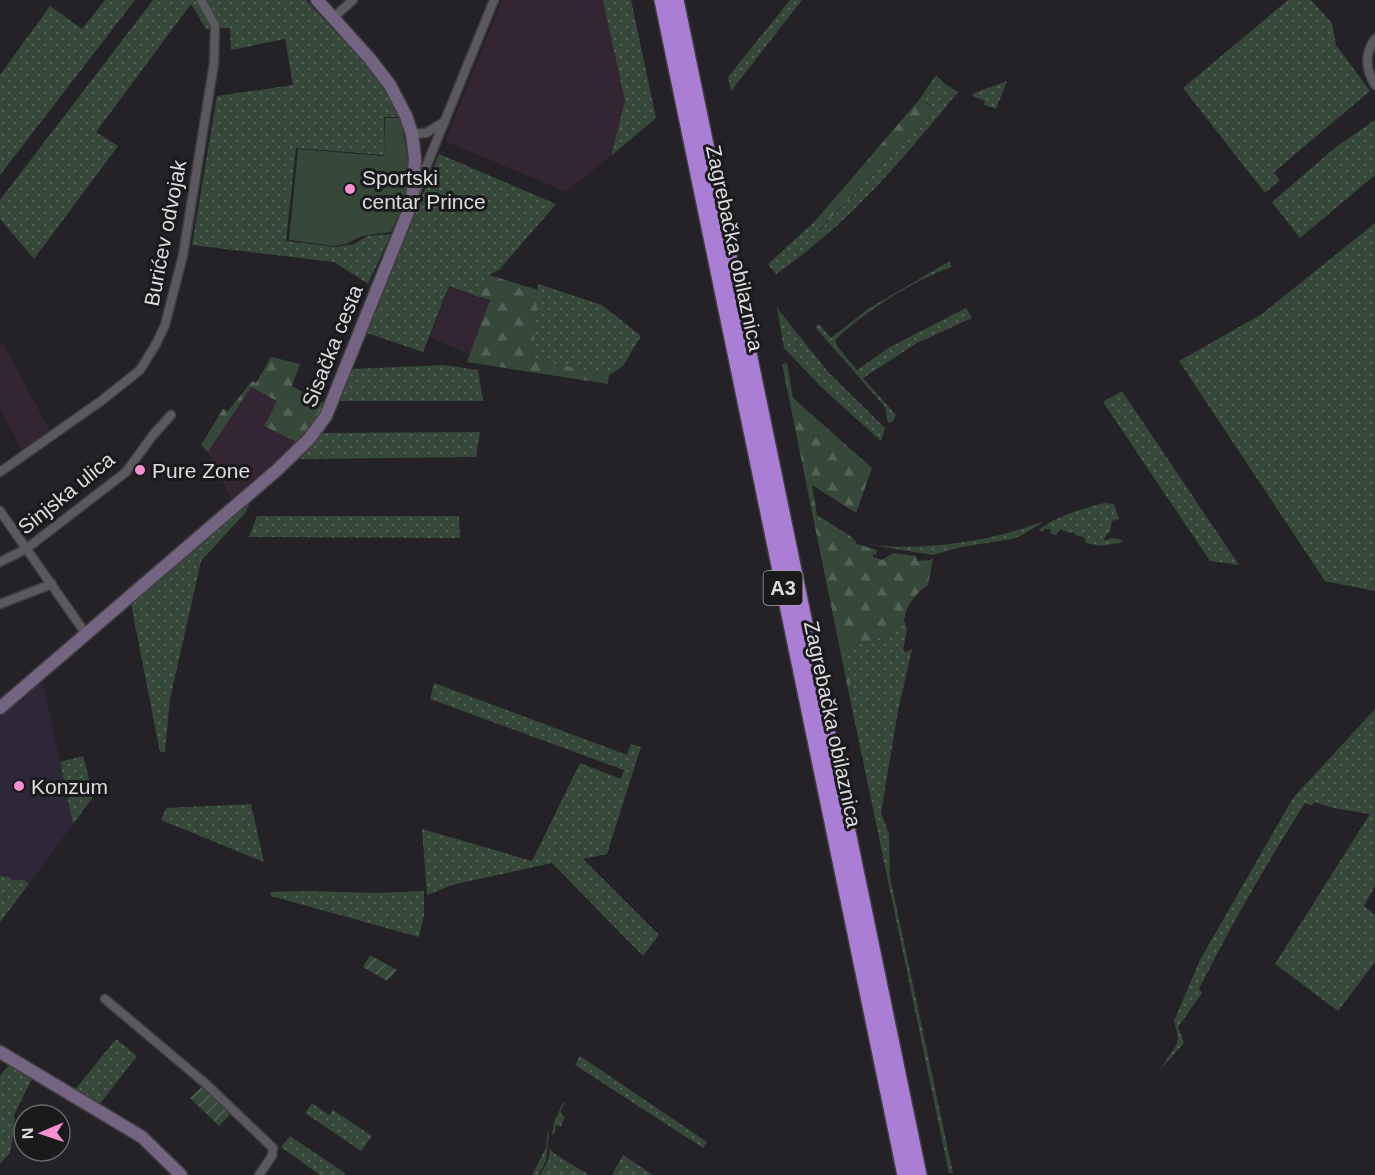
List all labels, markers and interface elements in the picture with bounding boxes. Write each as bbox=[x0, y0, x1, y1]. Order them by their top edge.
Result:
street label: Zagrebačka obilaznica bbox=[702, 143, 768, 353]
street label: Burićev odvojak bbox=[140, 158, 191, 308]
place label: Sportski centar Prince bbox=[362, 166, 486, 213]
marker: Sportski centar Prince bbox=[343, 182, 357, 196]
street label: Sisačka cesta bbox=[297, 281, 367, 410]
street label: Sinjska ulica bbox=[13, 447, 119, 539]
place label: Pure Zone bbox=[152, 459, 250, 482]
marker: Pure Zone bbox=[133, 463, 147, 477]
road number: A3 bbox=[764, 571, 802, 605]
street label: Zagrebačka obilaznica bbox=[800, 619, 866, 829]
place label: Konzum bbox=[31, 775, 108, 798]
marker: Konzum bbox=[12, 779, 26, 793]
north arrow bbox=[12, 1103, 72, 1163]
text: N bbox=[19, 1127, 36, 1140]

